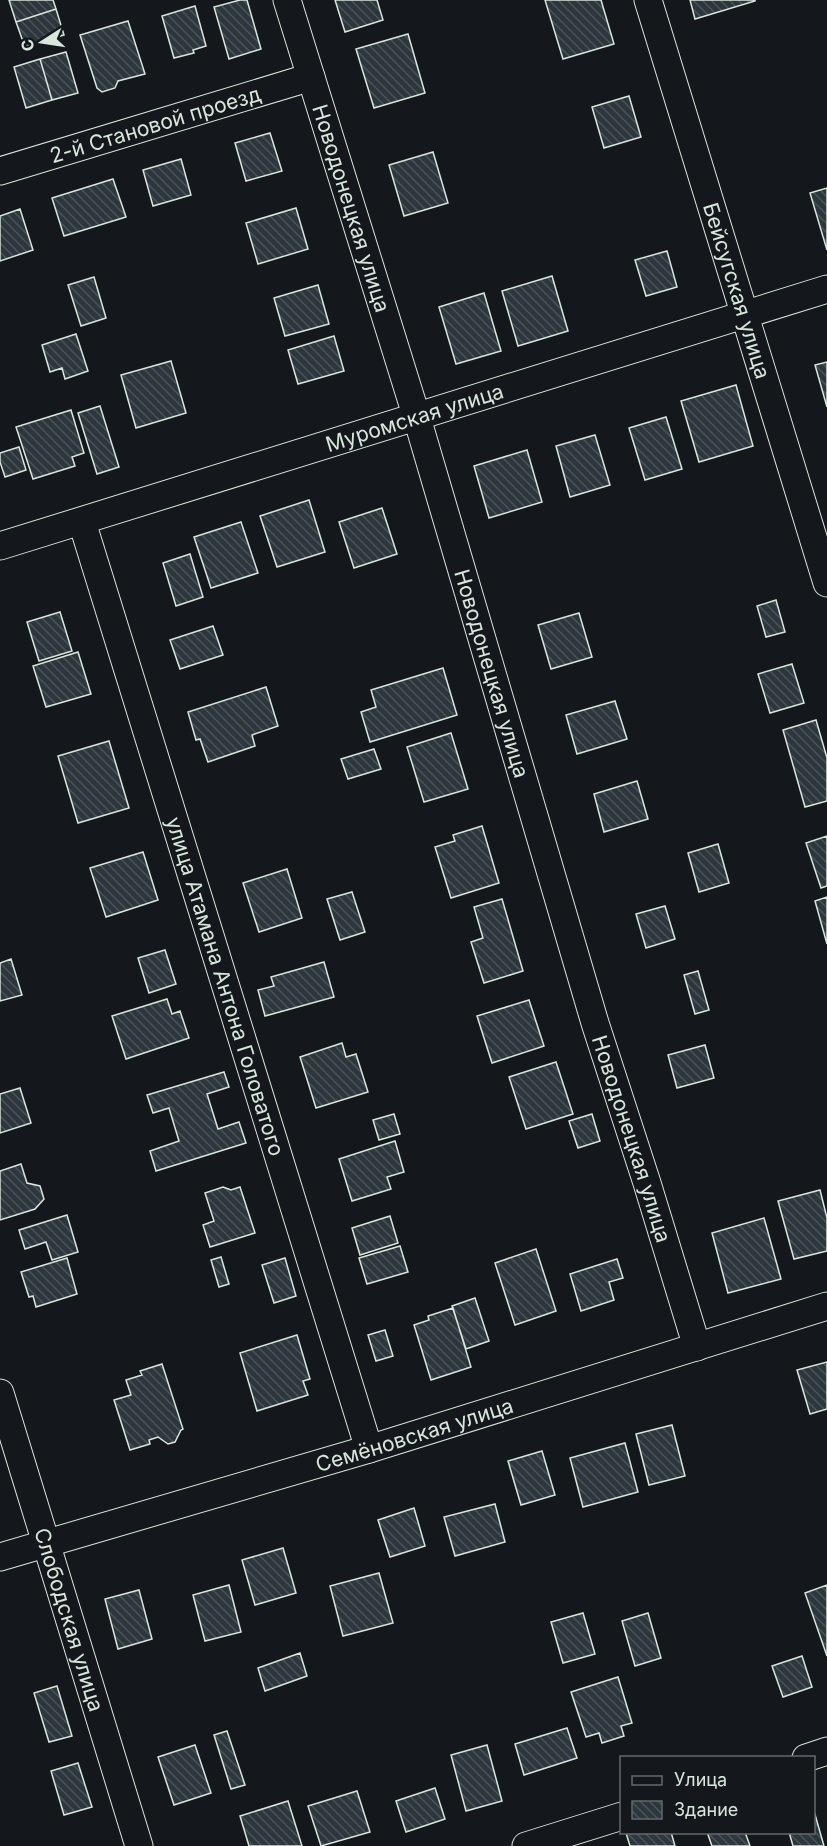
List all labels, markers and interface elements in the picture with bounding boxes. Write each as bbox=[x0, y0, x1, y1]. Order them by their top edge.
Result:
north arrow bbox=[12, 12, 72, 72]
text: С bbox=[16, 37, 38, 53]
street label: 2-й Становой проезд bbox=[47, 80, 264, 168]
street label: Новодонецкая улица bbox=[308, 101, 396, 315]
street label: Бейсугская улица bbox=[698, 200, 776, 382]
street label: Муромская улица bbox=[322, 378, 506, 457]
street label: Новодонецкая улица bbox=[450, 566, 535, 781]
street label: улица Атамана Антона Головатого bbox=[162, 814, 290, 1159]
street label: Новодонецкая улица bbox=[587, 1032, 677, 1245]
street label: Семёновская улица bbox=[313, 1392, 516, 1476]
street label: Слободская улица bbox=[30, 1525, 109, 1714]
legend bbox=[620, 1756, 815, 1834]
text: Улица bbox=[674, 1769, 727, 1790]
text: Здание bbox=[674, 1799, 738, 1820]

